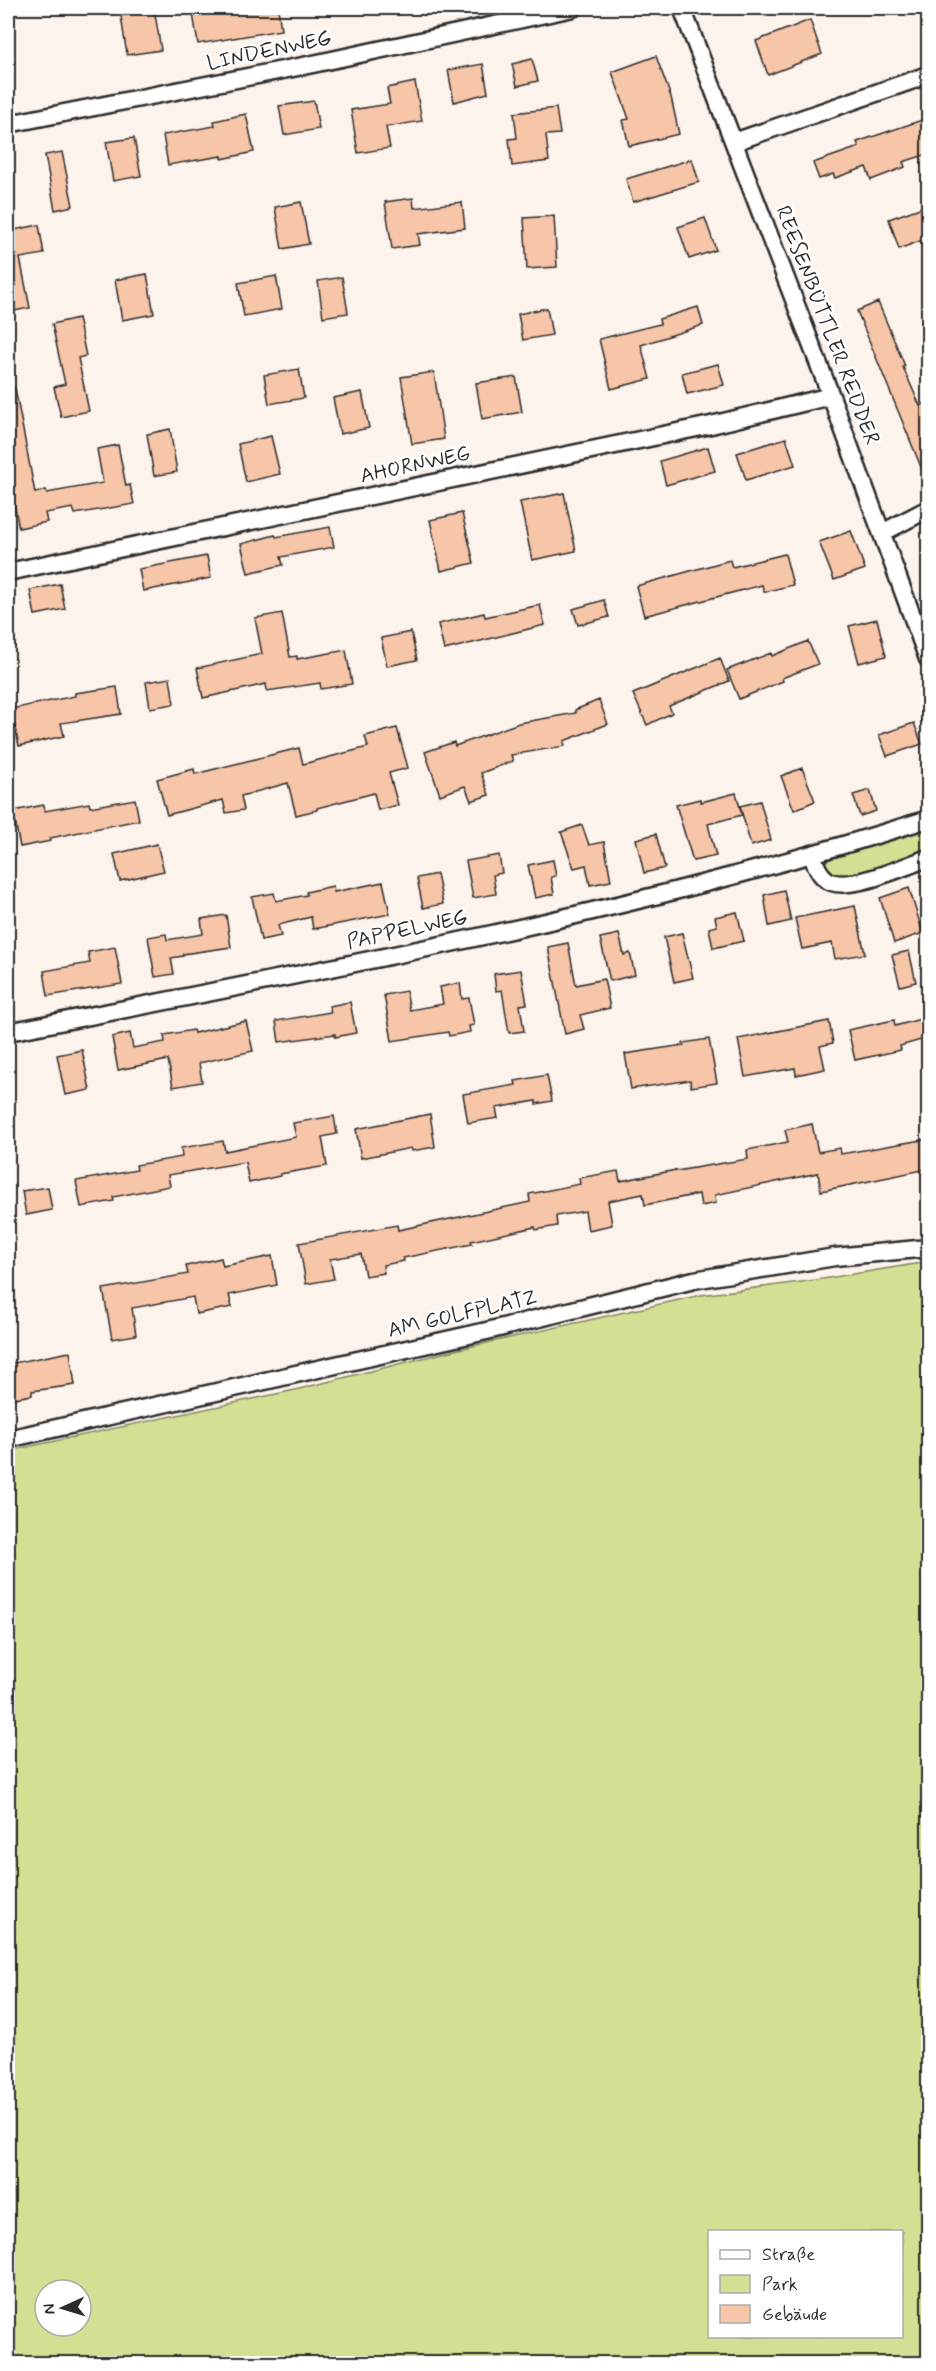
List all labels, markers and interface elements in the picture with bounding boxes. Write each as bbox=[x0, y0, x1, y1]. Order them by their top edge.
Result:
street label: LINDENWEG bbox=[204, 24, 334, 78]
street label: REESENBÜTTLER REDDER bbox=[769, 202, 886, 449]
street label: AHORNWEG bbox=[358, 440, 473, 490]
street label: PAPPELWEG bbox=[344, 904, 470, 956]
street label: AM GOLFPLATZ bbox=[385, 1283, 539, 1345]
legend bbox=[708, 2230, 903, 2338]
text: Straße bbox=[762, 2243, 815, 2267]
text: Park bbox=[762, 2273, 798, 2297]
north arrow bbox=[33, 2278, 93, 2338]
text: N bbox=[39, 2303, 60, 2315]
text: Gebäude bbox=[762, 2303, 827, 2327]

